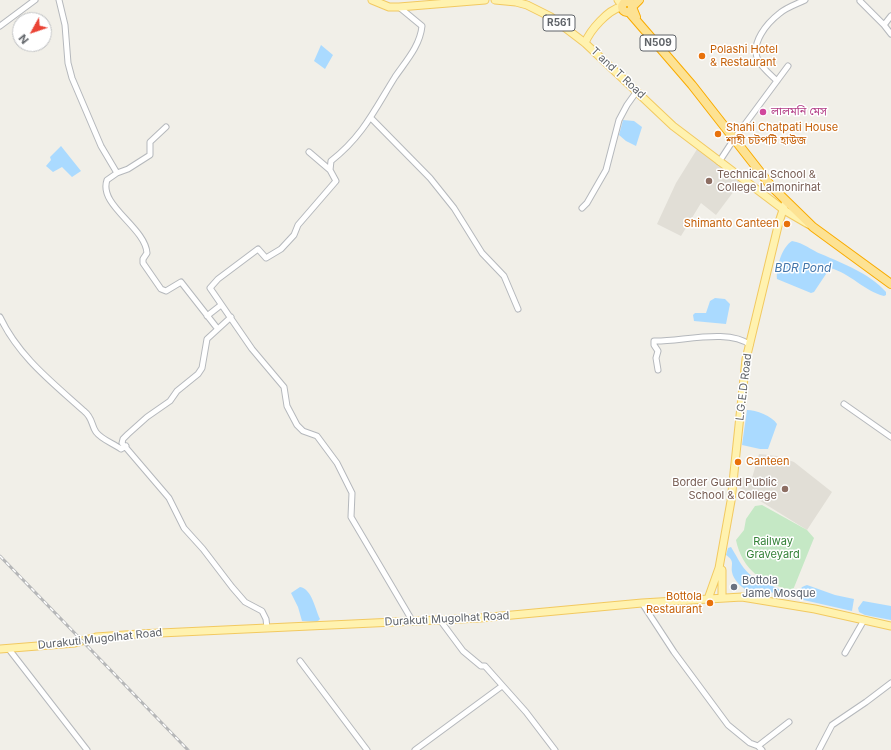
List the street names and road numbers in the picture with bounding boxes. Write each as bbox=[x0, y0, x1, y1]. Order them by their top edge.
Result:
road number: R561 bbox=[543, 15, 575, 31]
road number: N509 bbox=[640, 35, 676, 51]
street label: T and T Road bbox=[588, 44, 648, 102]
street label: L.G.E.D Road bbox=[733, 353, 755, 421]
street label: Durakuti Mugolhat Road bbox=[384, 609, 510, 629]
street label: Durakuti Mugolhat Road bbox=[37, 626, 163, 652]

